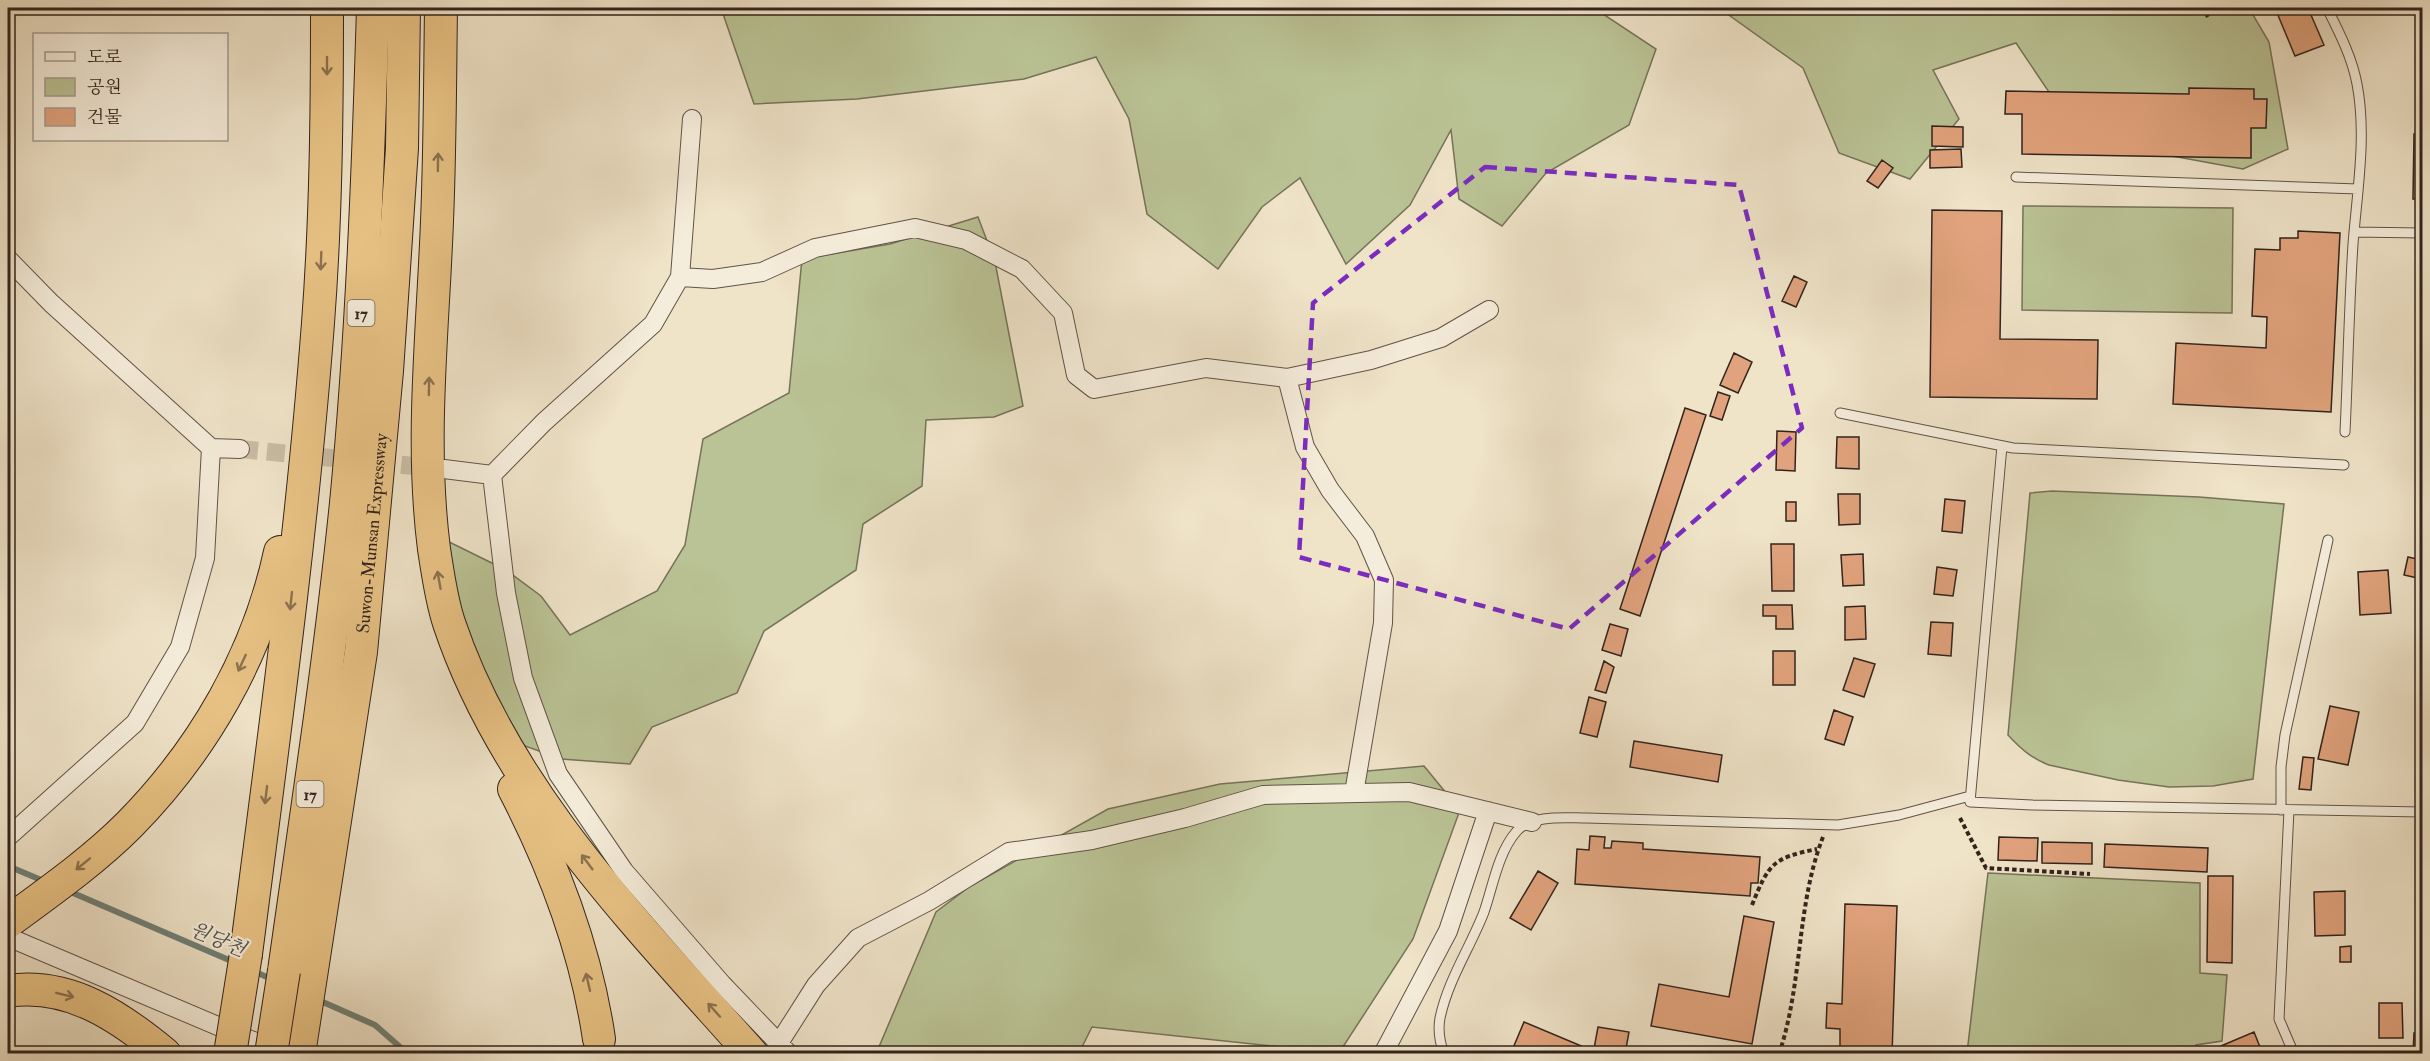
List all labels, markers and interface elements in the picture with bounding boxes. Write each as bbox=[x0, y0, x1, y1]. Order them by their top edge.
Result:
legend bbox=[33, 33, 228, 141]
text: 도로 bbox=[87, 46, 122, 69]
one-way arrow bbox=[321, 55, 333, 75]
text: 공원 bbox=[87, 76, 122, 99]
text: 건물 bbox=[87, 106, 122, 129]
one-way arrow bbox=[432, 152, 444, 172]
one-way arrow bbox=[315, 250, 326, 270]
road number: 17 bbox=[348, 300, 374, 326]
one-way arrow bbox=[423, 377, 435, 397]
street label: Suwon-Munsan Expressway bbox=[352, 431, 393, 634]
one-way arrow bbox=[433, 571, 444, 591]
one-way arrow bbox=[285, 591, 296, 611]
one-way arrow bbox=[236, 653, 247, 671]
road number: 17 bbox=[296, 781, 324, 807]
one-way arrow bbox=[260, 784, 271, 804]
one-way arrow bbox=[580, 854, 593, 870]
one-way arrow bbox=[75, 858, 91, 871]
water label: 원당천 bbox=[186, 917, 251, 963]
one-way arrow bbox=[582, 972, 594, 991]
one-way arrow bbox=[56, 990, 75, 1002]
one-way arrow bbox=[707, 1003, 721, 1018]

